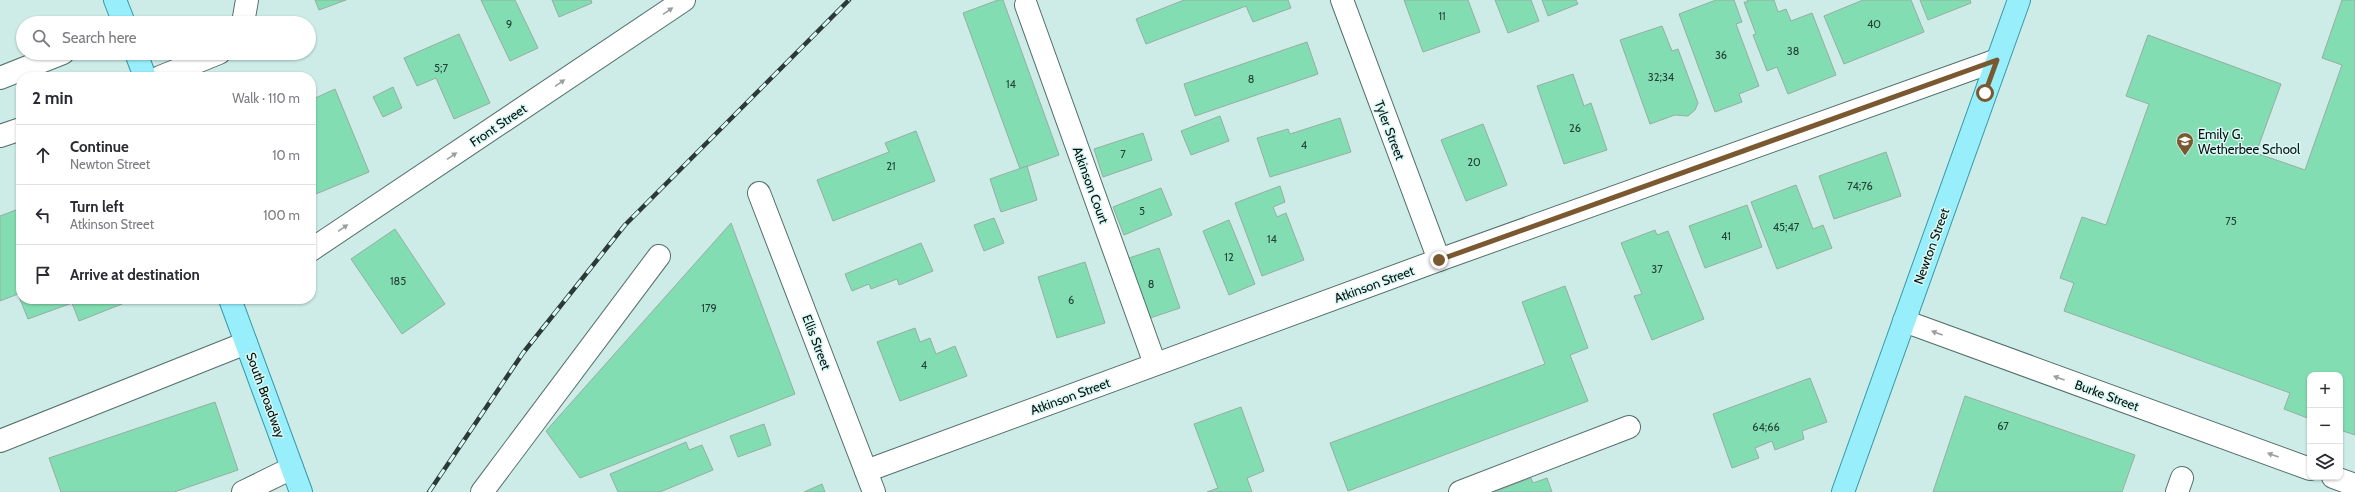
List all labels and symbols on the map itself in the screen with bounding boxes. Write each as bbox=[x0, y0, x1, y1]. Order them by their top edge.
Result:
one-way arrow bbox=[662, 7, 673, 15]
house number: 11 bbox=[1438, 9, 1446, 23]
house number: 9 bbox=[506, 17, 512, 31]
house number: 40 bbox=[1867, 17, 1881, 31]
house number: 38 bbox=[1787, 44, 1799, 58]
house number: 36 bbox=[1715, 48, 1727, 62]
house number: 5;7 bbox=[434, 61, 448, 75]
house number: 32;34 bbox=[1648, 70, 1675, 84]
house number: 8 bbox=[1248, 72, 1254, 86]
house number: 14 bbox=[1006, 77, 1017, 91]
one-way arrow bbox=[554, 79, 565, 87]
route start bbox=[1976, 84, 1994, 102]
street label: Tyler Street bbox=[1371, 98, 1409, 163]
street label: Front Street bbox=[467, 100, 530, 150]
house number: 26 bbox=[1569, 121, 1581, 135]
place label: Emily G. Wetherbee School bbox=[2198, 126, 2300, 157]
school or university icon: Emily G. Wetherbee School bbox=[2175, 131, 2195, 156]
house number: 4 bbox=[1301, 138, 1308, 152]
street label: Atkinson Court bbox=[1070, 144, 1113, 226]
house number: 7 bbox=[1120, 147, 1126, 161]
one-way arrow bbox=[446, 152, 457, 160]
house number: 20 bbox=[1467, 155, 1481, 169]
house number: 21 bbox=[886, 159, 896, 173]
house number: 74;76 bbox=[1847, 179, 1873, 193]
house number: 5 bbox=[1139, 204, 1145, 218]
street label: Newton Street bbox=[1910, 205, 1952, 286]
house number: 75 bbox=[2225, 214, 2237, 228]
house number: 45;47 bbox=[1773, 220, 1800, 234]
one-way arrow bbox=[338, 224, 349, 232]
house number: 41 bbox=[1721, 229, 1731, 243]
house number: 14 bbox=[1267, 232, 1278, 246]
house number: 12 bbox=[1224, 250, 1234, 264]
route end bbox=[1430, 251, 1448, 269]
street label: Atkinson Street bbox=[1332, 262, 1417, 306]
house number: 37 bbox=[1651, 262, 1663, 276]
house number: 185 bbox=[390, 274, 406, 288]
house number: 8 bbox=[1148, 277, 1154, 291]
house number: 6 bbox=[1068, 293, 1074, 307]
house number: 179 bbox=[701, 301, 717, 315]
street label: Ellis Street bbox=[799, 312, 835, 372]
one-way arrow bbox=[1930, 330, 1942, 336]
street label: South Broadway bbox=[243, 350, 289, 440]
house number: 4 bbox=[921, 358, 928, 372]
street label: Atkinson Street bbox=[1028, 374, 1113, 418]
one-way arrow bbox=[2053, 374, 2065, 380]
street label: Burke Street bbox=[2073, 376, 2142, 414]
house number: 67 bbox=[1997, 419, 2009, 433]
house number: 64;66 bbox=[1752, 420, 1780, 434]
one-way arrow bbox=[2267, 452, 2279, 458]

